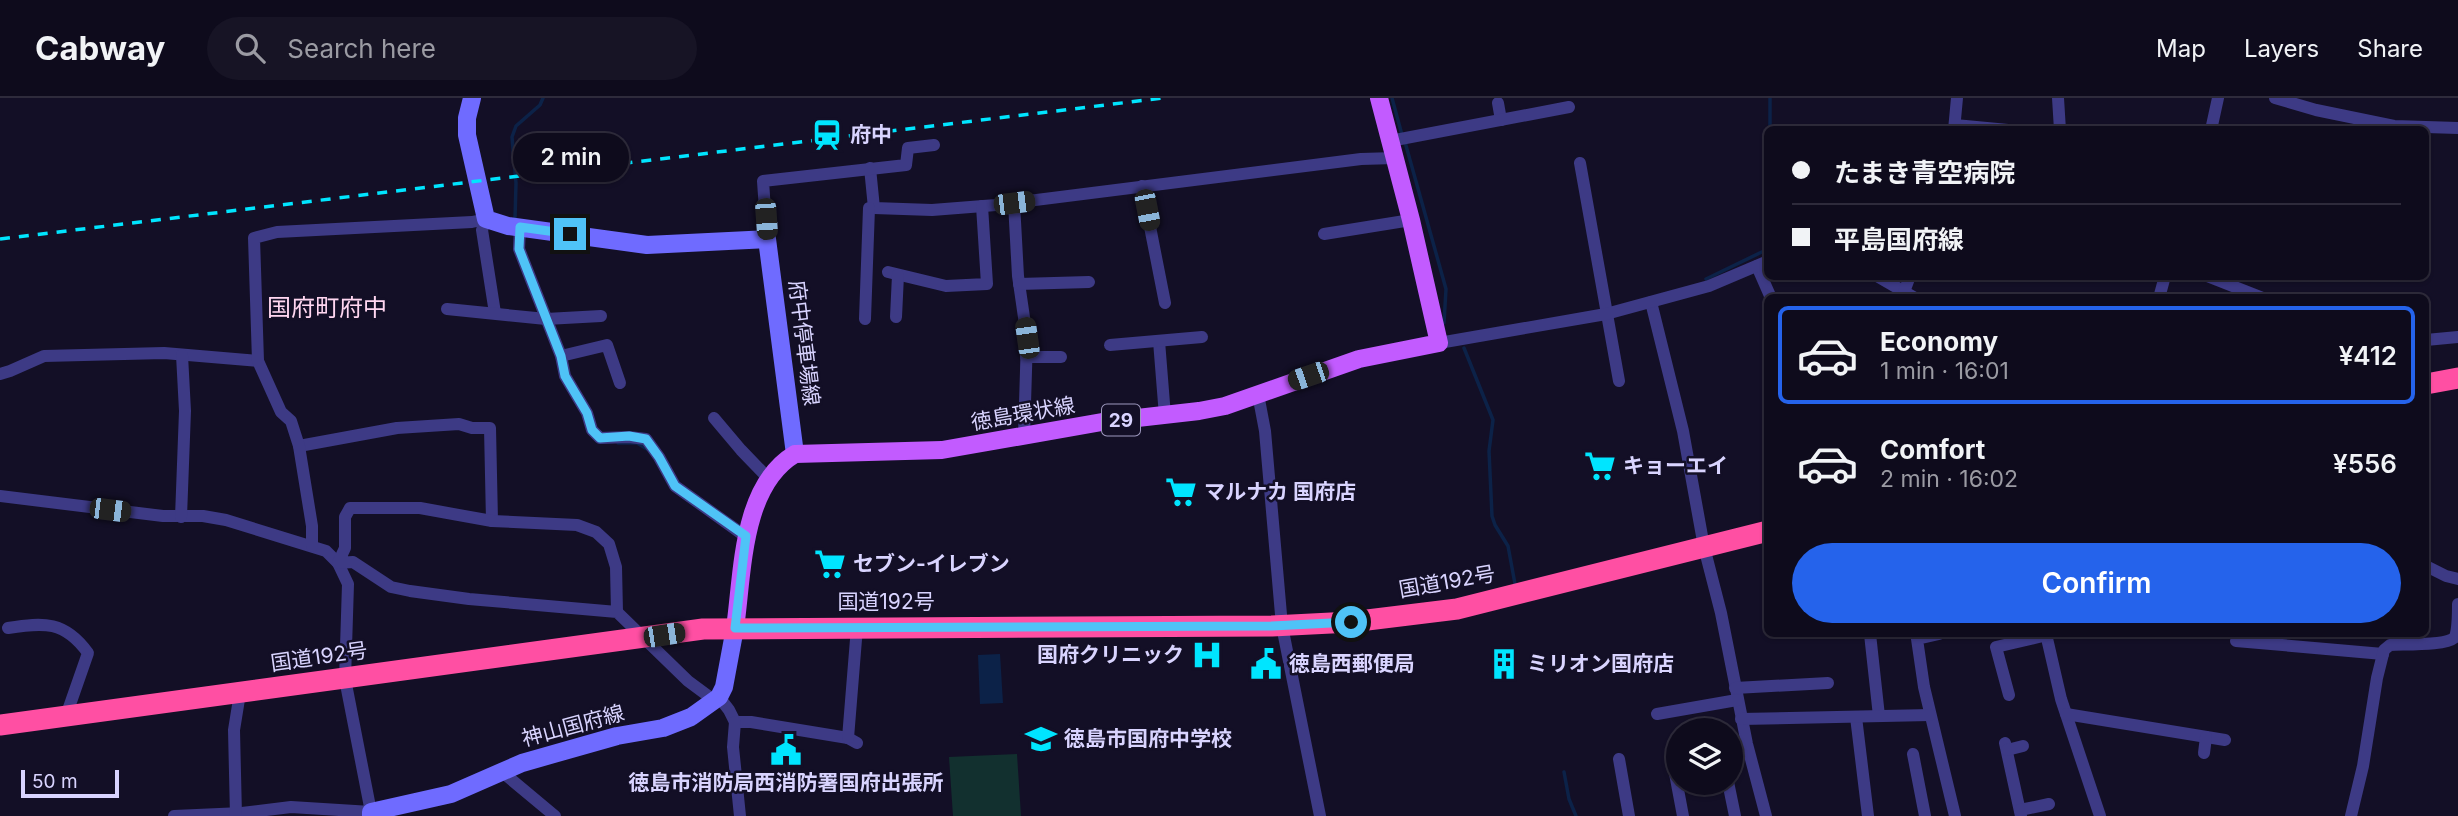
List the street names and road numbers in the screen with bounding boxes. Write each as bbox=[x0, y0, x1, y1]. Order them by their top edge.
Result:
street label: 府中停車場線 bbox=[784, 279, 825, 407]
street label: 徳島環状線 bbox=[969, 392, 1077, 435]
road number: 29 bbox=[1102, 404, 1140, 436]
street label: 国道192号 bbox=[1397, 561, 1497, 602]
street label: 国道192号 bbox=[837, 589, 935, 614]
street label: 国道192号 bbox=[269, 637, 369, 676]
street label: 神山国府線 bbox=[519, 700, 627, 751]

